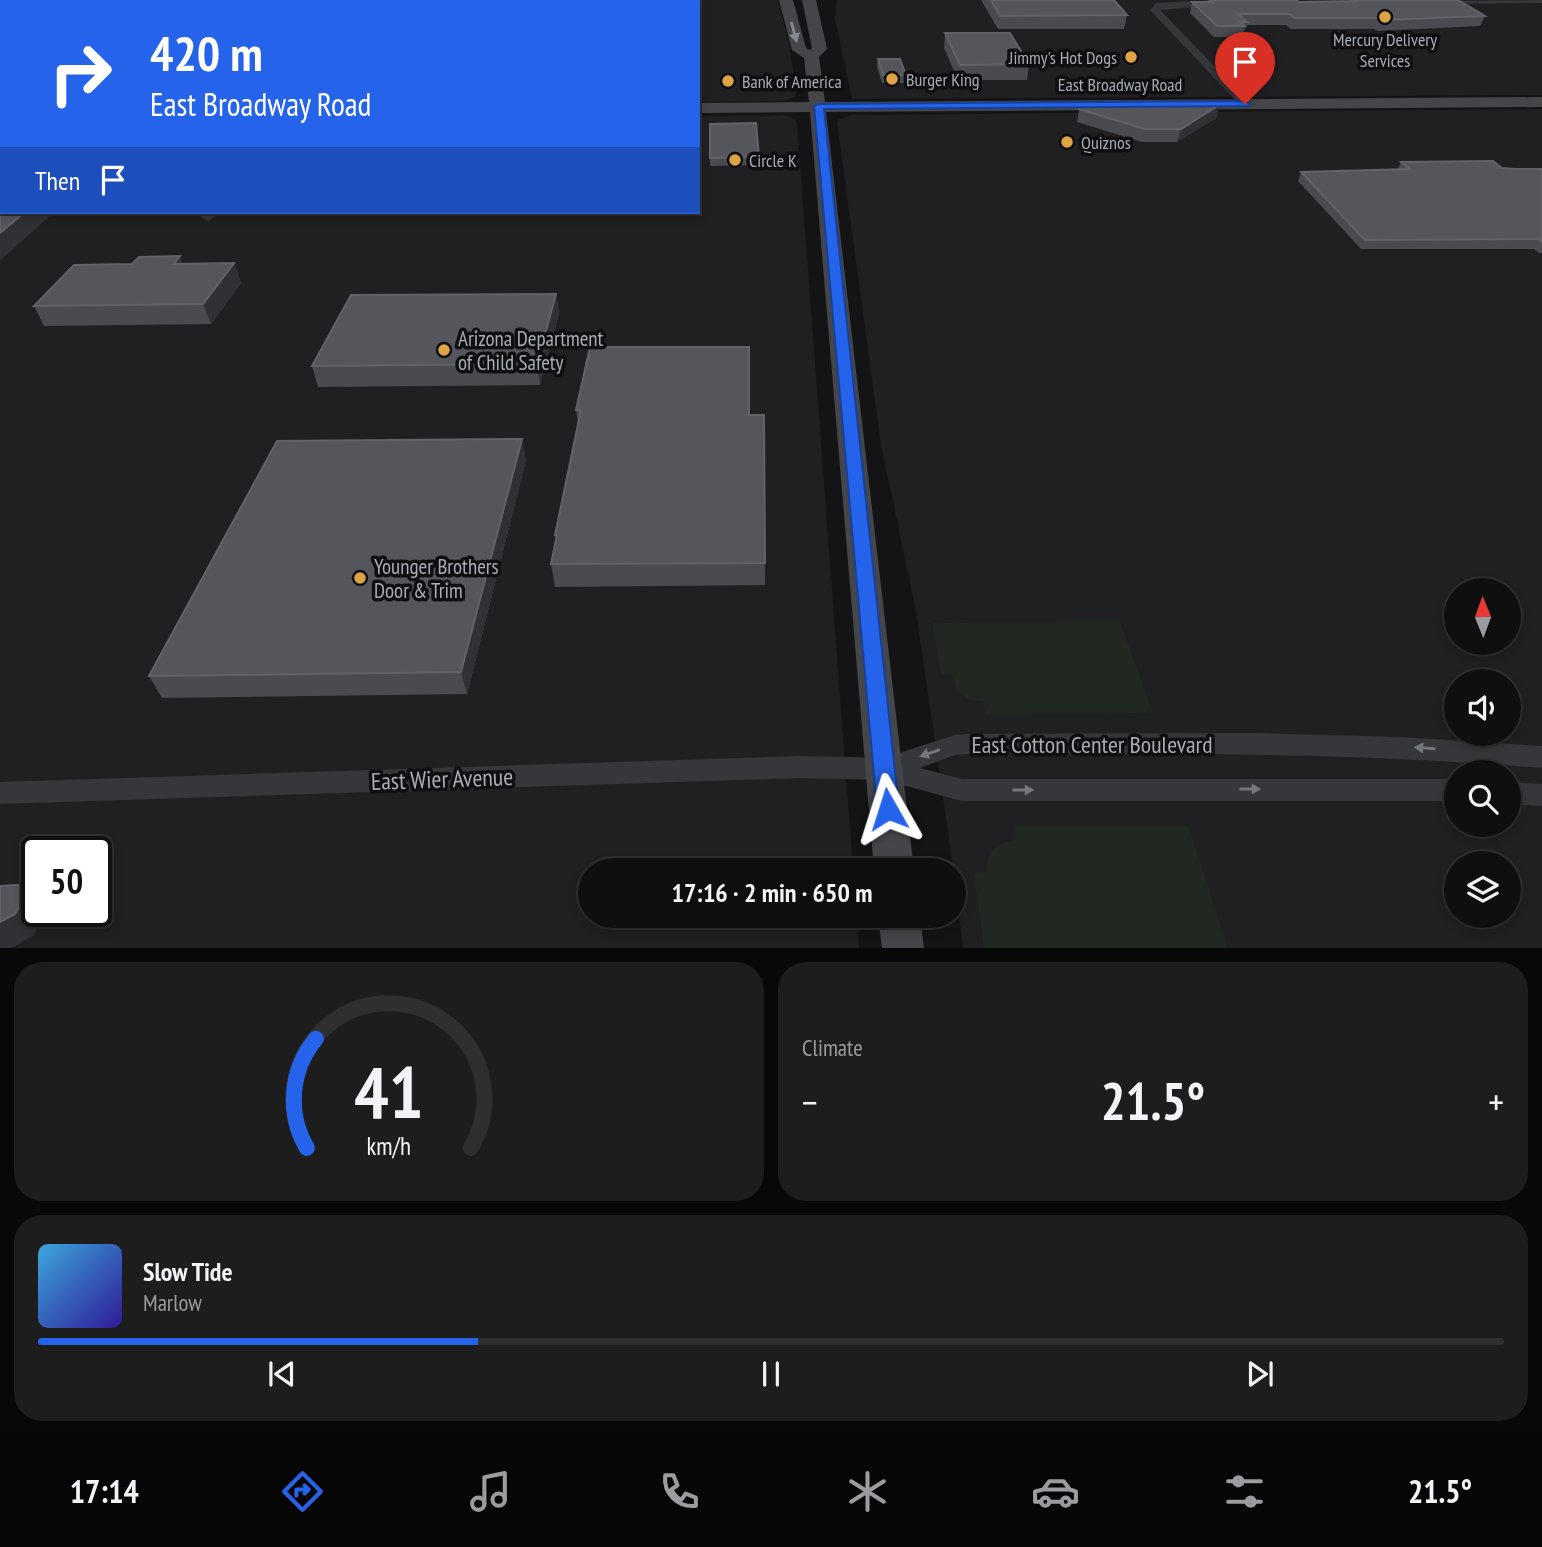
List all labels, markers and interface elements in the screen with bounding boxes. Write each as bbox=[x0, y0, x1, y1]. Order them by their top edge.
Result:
marker: Mercury Delivery Services bbox=[1377, 9, 1393, 25]
text: 420 m bbox=[150, 21, 263, 85]
one-way arrow bbox=[789, 21, 800, 43]
icon: right bbox=[35, 28, 126, 119]
place label: Mercury Delivery Services bbox=[1333, 28, 1437, 72]
pin bbox=[1215, 32, 1275, 104]
icon: arrive bbox=[1226, 43, 1264, 81]
place label: Jimmy's Hot Dogs bbox=[1008, 46, 1117, 69]
marker: Jimmy's Hot Dogs bbox=[1123, 49, 1139, 65]
place label: Burger King bbox=[906, 68, 980, 91]
place label: Bank of America bbox=[742, 70, 842, 93]
marker: Burger King bbox=[884, 71, 900, 87]
marker: Bank of America bbox=[720, 73, 736, 89]
street label: East Broadway Road bbox=[1058, 73, 1182, 96]
text: East Broadway Road bbox=[150, 83, 371, 125]
place label: Quiznos bbox=[1081, 131, 1131, 154]
marker: Quiznos bbox=[1059, 134, 1075, 150]
place label: Circle K bbox=[749, 149, 797, 172]
marker: Circle K bbox=[727, 152, 743, 168]
icon: arrive bbox=[94, 161, 132, 199]
text: Then bbox=[35, 164, 80, 197]
place label: Arizona Department of Child Safety bbox=[458, 325, 604, 376]
marker: Arizona Department of Child Safety bbox=[436, 342, 452, 358]
place label: Younger Brothers Door & Trim bbox=[374, 553, 499, 604]
marker: Younger Brothers Door & Trim bbox=[352, 570, 368, 586]
north arrow bbox=[1444, 578, 1521, 654]
map controls bbox=[1444, 578, 1521, 928]
button: sound bbox=[1444, 669, 1521, 746]
street label: East Cotton Center Boulevard bbox=[971, 729, 1213, 760]
one-way arrow bbox=[1414, 742, 1436, 753]
one-way arrow bbox=[919, 748, 940, 759]
button: search bbox=[1444, 760, 1521, 837]
street label: East Wier Avenue bbox=[370, 761, 514, 797]
position arrow bbox=[851, 772, 925, 846]
one-way arrow bbox=[1240, 783, 1262, 795]
one-way arrow bbox=[1012, 784, 1034, 796]
speed limit sign: 50 bbox=[21, 836, 112, 927]
button: layers bbox=[1444, 851, 1521, 928]
text: 17:16 · 2 min · 650 m bbox=[672, 876, 872, 909]
text: Climate bbox=[802, 1033, 863, 1062]
text: 41 bbox=[354, 1044, 424, 1138]
text: 21.5° bbox=[1101, 1067, 1205, 1134]
text: − bbox=[802, 1077, 818, 1126]
text: + bbox=[1488, 1077, 1504, 1126]
text: km/h bbox=[367, 1129, 411, 1161]
text: Slow Tide bbox=[143, 1255, 233, 1288]
text: Marlow bbox=[143, 1288, 202, 1317]
icon: previous bbox=[263, 1355, 301, 1393]
icon: pause bbox=[752, 1355, 790, 1393]
icon: next bbox=[1241, 1355, 1279, 1393]
icon: directions bbox=[278, 1467, 327, 1516]
icon: music bbox=[466, 1467, 515, 1516]
icon: phone bbox=[655, 1467, 704, 1516]
icon: climate bbox=[843, 1467, 892, 1516]
icon: car bbox=[1031, 1467, 1080, 1516]
icon: filters bbox=[1220, 1467, 1269, 1516]
text: 17:14 bbox=[70, 1470, 139, 1512]
text: 21.5° bbox=[1408, 1470, 1472, 1512]

